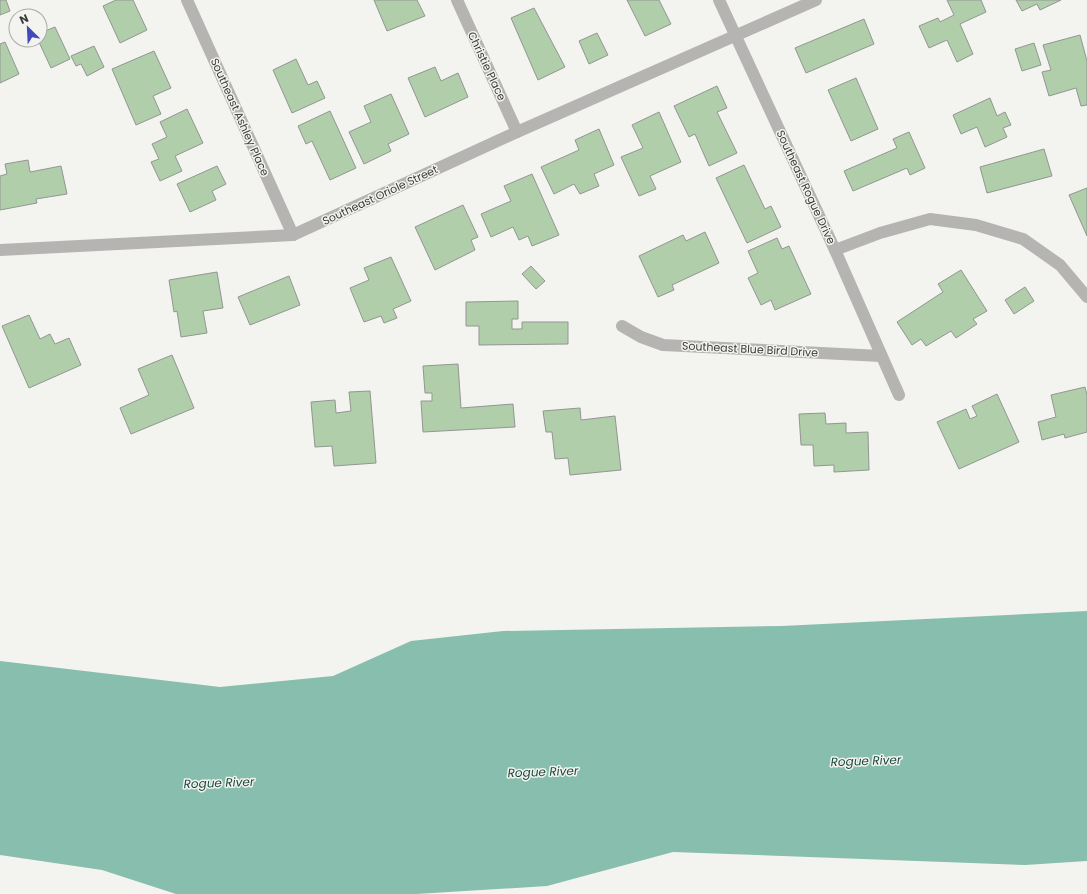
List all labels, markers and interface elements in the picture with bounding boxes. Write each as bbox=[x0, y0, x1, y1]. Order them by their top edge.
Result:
north arrow bbox=[8, 8, 48, 48]
text: N bbox=[17, 10, 31, 28]
street label: Christie Place bbox=[464, 29, 510, 103]
street label: Southeast Ashley Place bbox=[207, 56, 273, 179]
street label: Southeast Rogue Drive bbox=[773, 127, 840, 247]
street label: Southeast Oriole Street bbox=[320, 161, 440, 229]
street label: Southeast Blue Bird Drive bbox=[682, 337, 819, 361]
water label: Rogue River bbox=[830, 751, 902, 770]
water label: Rogue River bbox=[507, 762, 579, 781]
water label: Rogue River bbox=[183, 773, 255, 792]

